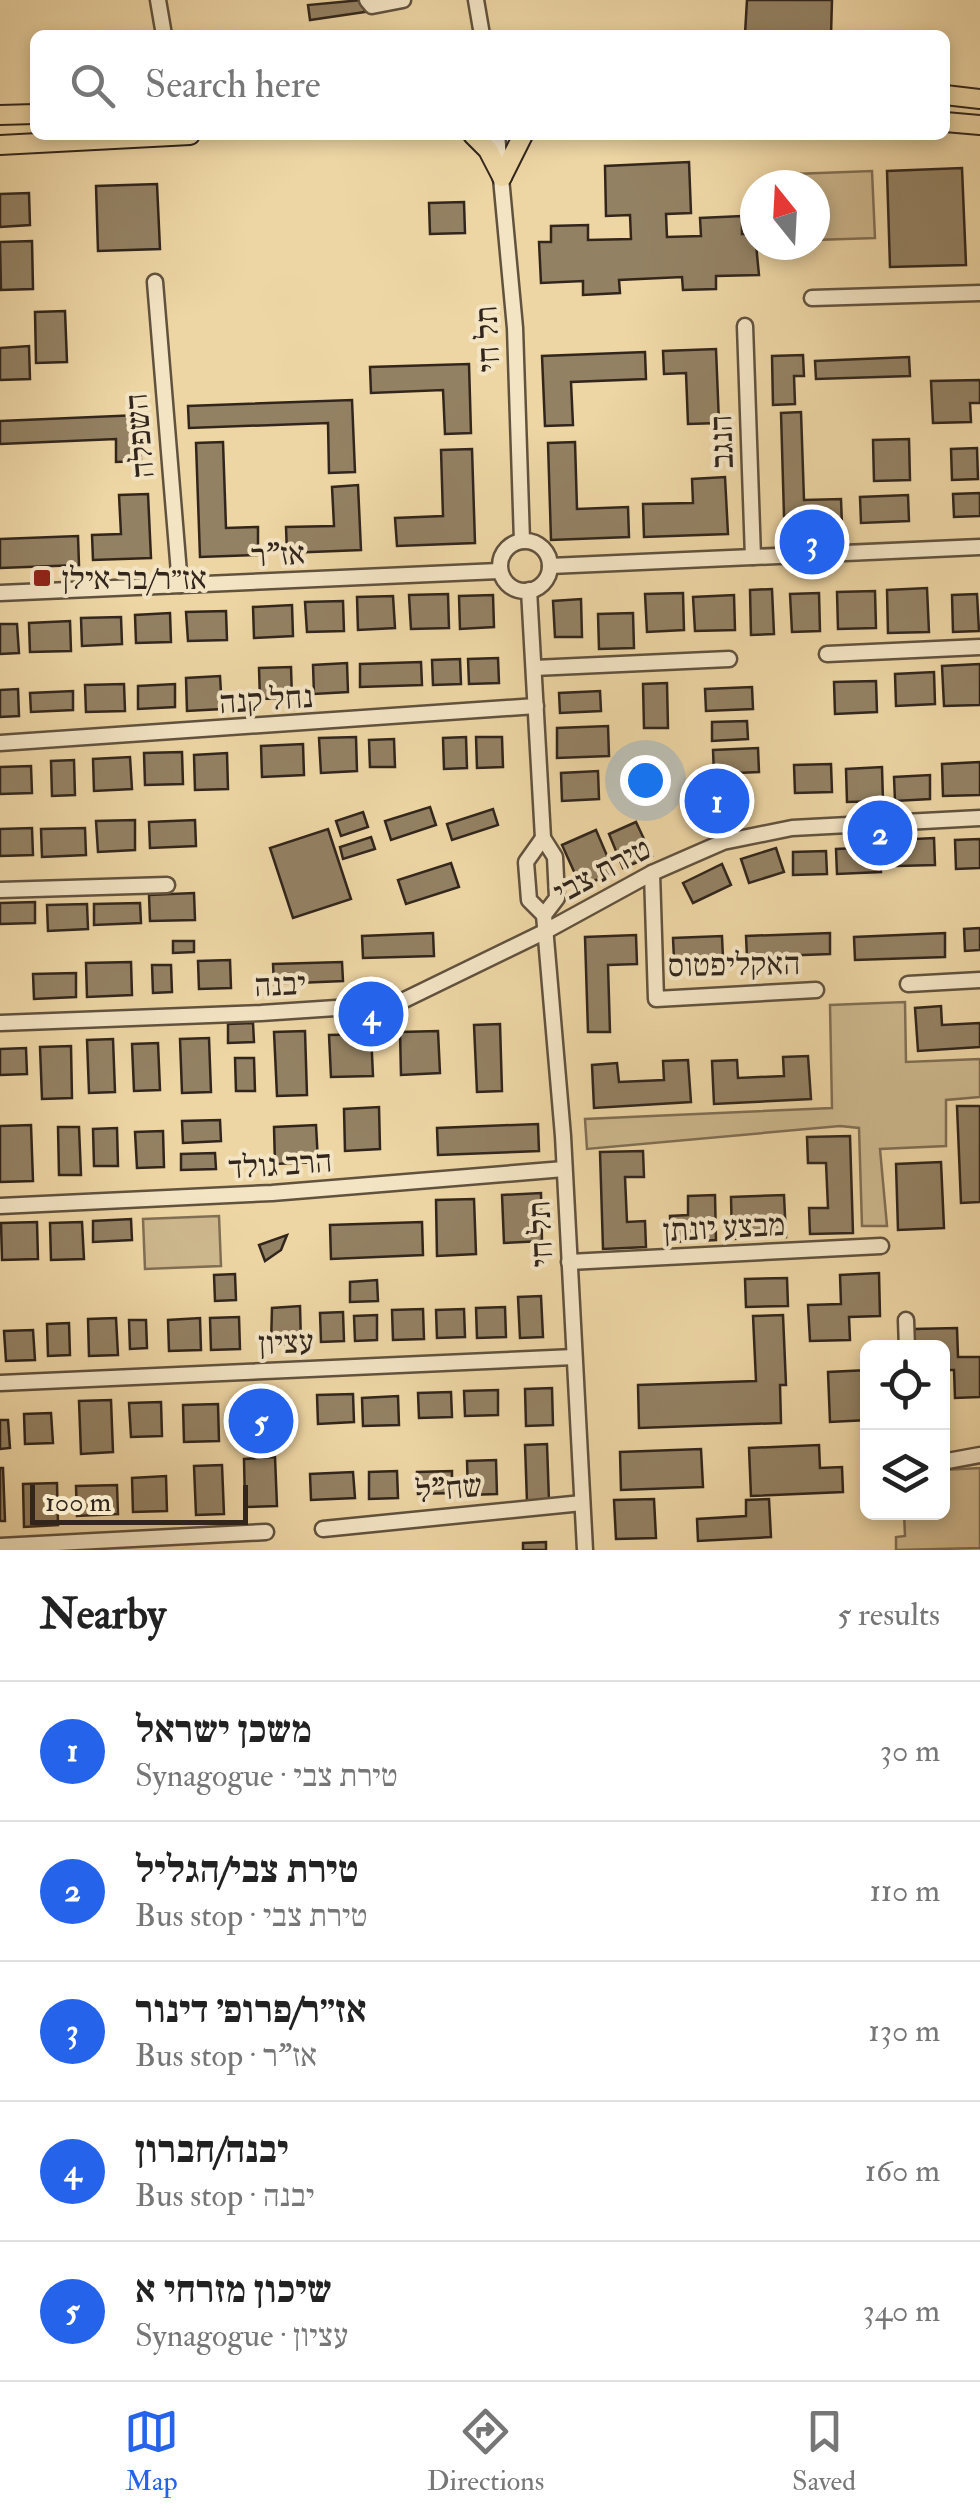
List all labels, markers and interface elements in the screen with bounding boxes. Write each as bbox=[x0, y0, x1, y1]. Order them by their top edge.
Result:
search box bbox=[30, 30, 950, 140]
icon: search bbox=[65, 58, 120, 113]
text: Search here bbox=[145, 61, 321, 109]
north arrow bbox=[740, 170, 830, 260]
street label: תל חי bbox=[466, 305, 510, 373]
street label: השפלה bbox=[116, 392, 164, 480]
street label: הנגב bbox=[701, 414, 743, 470]
pin: 3 bbox=[780, 504, 844, 580]
street label: אז"ר bbox=[250, 534, 306, 576]
place label: אז״ר/בר אילן bbox=[62, 559, 207, 599]
marker: אז״ר/בר אילן bbox=[31, 567, 53, 589]
street label: נחל קנה bbox=[218, 677, 314, 723]
your location bbox=[620, 755, 671, 806]
pin: 1 bbox=[684, 764, 750, 838]
pin: 2 bbox=[848, 796, 912, 870]
street label: טירת צבי bbox=[547, 829, 658, 913]
street label: האקליפטוס bbox=[667, 944, 801, 986]
street label: יבנה bbox=[253, 964, 307, 1006]
pin: 4 bbox=[338, 976, 404, 1052]
street label: הרב גולד bbox=[227, 1141, 333, 1189]
street label: תל חי bbox=[519, 1200, 563, 1268]
street label: מבצע יונתן bbox=[662, 1205, 786, 1251]
street label: עציון bbox=[258, 1322, 314, 1364]
map controls bbox=[860, 1340, 950, 1520]
button: locate bbox=[860, 1340, 950, 1430]
pin: 5 bbox=[228, 1384, 294, 1458]
button: layers bbox=[860, 1430, 950, 1520]
street label: שח"ל bbox=[414, 1466, 484, 1512]
scale bar bbox=[30, 1480, 248, 1524]
text: 100 m bbox=[45, 1485, 111, 1520]
text: Nearby bbox=[40, 1589, 166, 1641]
text: 5 results bbox=[837, 1595, 940, 1635]
text: משכן ישראל bbox=[135, 1706, 312, 1754]
text: 1 bbox=[67, 1731, 78, 1771]
text: 30 m bbox=[880, 1731, 940, 1771]
text: Synagogue · טירת צבי bbox=[135, 1756, 398, 1796]
text: טירת צבי/הגליל bbox=[135, 1846, 358, 1894]
text: 2 bbox=[64, 1871, 81, 1911]
text: 110 m bbox=[869, 1871, 940, 1911]
text: Bus stop · טירת צבי bbox=[135, 1896, 367, 1936]
text: אז״ר/פרופ׳ דינור bbox=[135, 1986, 367, 2034]
text: 3 bbox=[66, 2011, 79, 2051]
text: 130 m bbox=[868, 2011, 940, 2051]
text: Bus stop · אז"ר bbox=[135, 2036, 317, 2076]
text: יבנה/חברון bbox=[135, 2126, 289, 2174]
text: 4 bbox=[64, 2151, 81, 2191]
text: 160 m bbox=[865, 2151, 940, 2191]
text: Bus stop · יבנה bbox=[135, 2176, 315, 2216]
text: שיכון מזרחי א bbox=[135, 2266, 332, 2314]
text: 5 bbox=[65, 2291, 80, 2331]
text: 340 m bbox=[863, 2291, 940, 2331]
text: Synagogue · עציון bbox=[135, 2316, 348, 2356]
tab: Map bbox=[124, 2404, 179, 2499]
tab: Directions bbox=[427, 2404, 544, 2499]
tab: Saved bbox=[792, 2404, 856, 2499]

